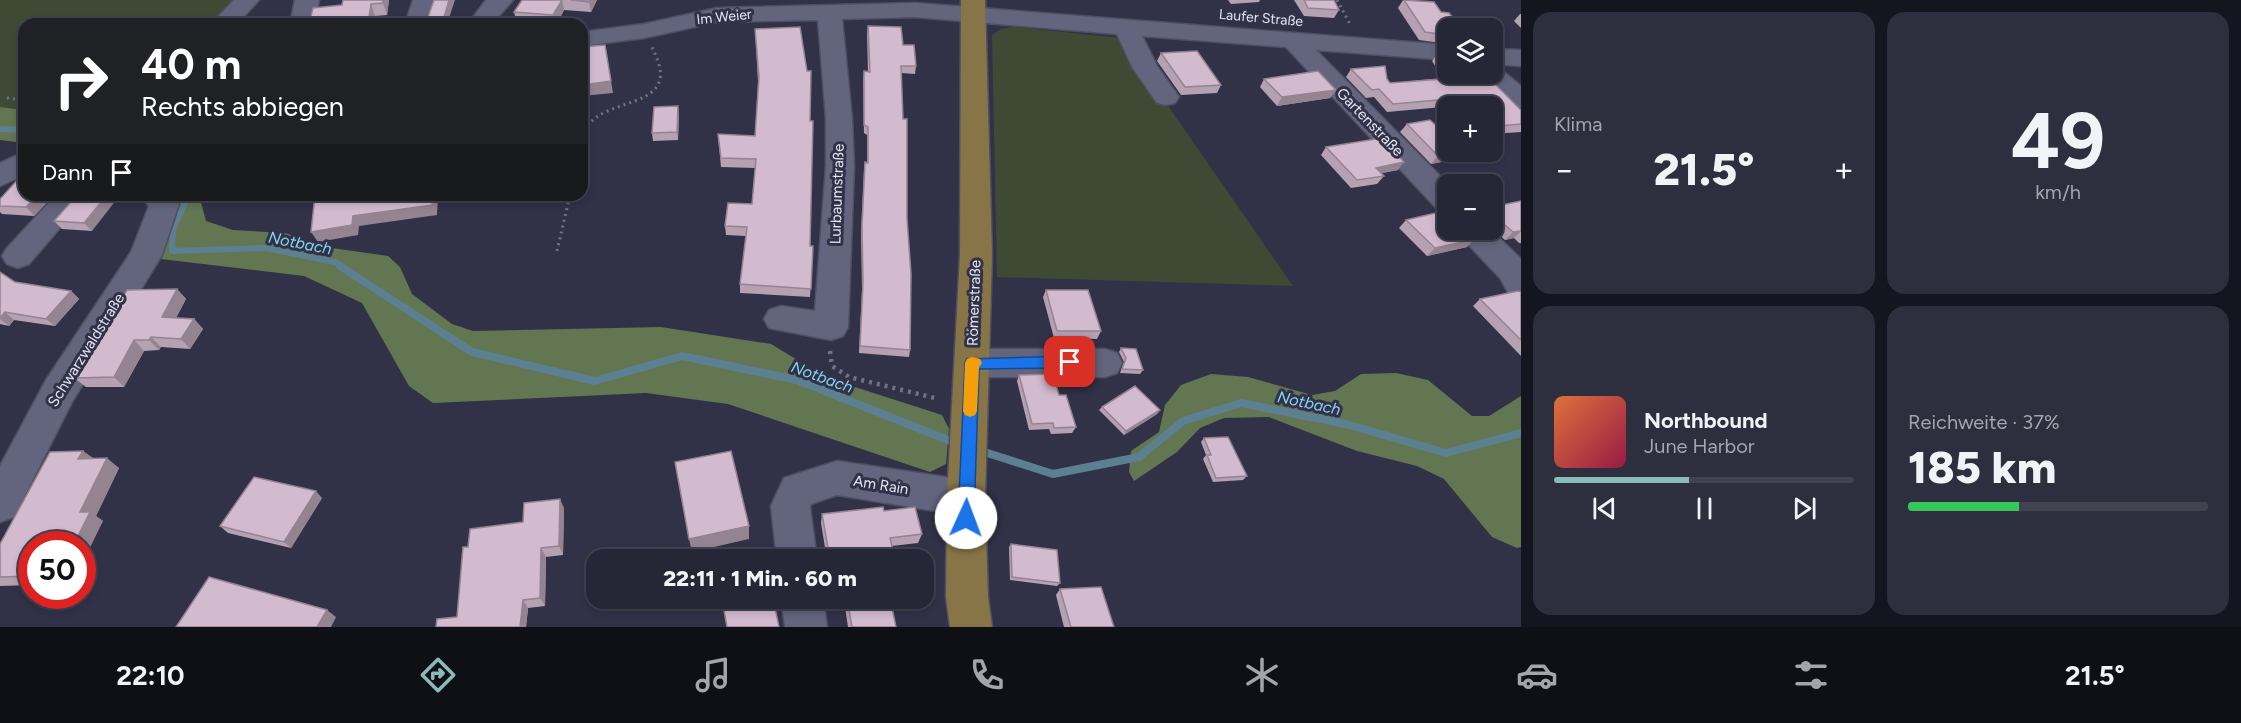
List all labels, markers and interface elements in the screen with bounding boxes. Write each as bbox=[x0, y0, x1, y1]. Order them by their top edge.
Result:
street label: Im Weier bbox=[696, 6, 753, 28]
street label: Laufer Straße bbox=[1218, 6, 1304, 30]
map controls bbox=[1437, 18, 1503, 240]
button: layers bbox=[1437, 18, 1503, 84]
text: 40 m bbox=[141, 39, 241, 90]
icon: right bbox=[42, 42, 120, 120]
street label: Gartenstraße bbox=[1333, 84, 1407, 160]
text: Rechts abbiegen bbox=[141, 90, 344, 123]
text: 49 bbox=[2011, 94, 2105, 188]
button: + bbox=[1437, 96, 1503, 162]
text: Klima bbox=[1554, 112, 1602, 136]
text: 21.5° bbox=[1653, 142, 1755, 196]
street label: Lurbaumstraße bbox=[826, 143, 848, 245]
text: − bbox=[1554, 150, 1575, 189]
text: + bbox=[1833, 150, 1854, 189]
icon: arrive bbox=[105, 156, 138, 189]
text: Dann bbox=[42, 159, 93, 186]
button: − bbox=[1437, 174, 1503, 240]
text: km/h bbox=[2035, 180, 2081, 204]
water label: Notbach bbox=[267, 228, 333, 258]
street label: Römerstraße bbox=[964, 260, 984, 346]
street label: Schwarzwaldstraße bbox=[44, 290, 128, 410]
pin bbox=[1044, 336, 1095, 387]
icon: arrive bbox=[1053, 345, 1086, 378]
water label: Notbach bbox=[789, 357, 856, 397]
water label: Notbach bbox=[1276, 387, 1342, 419]
text: Northbound bbox=[1644, 407, 1768, 434]
text: Reichweite · 37% bbox=[1908, 410, 2060, 434]
text: June Harbor bbox=[1644, 434, 1755, 458]
text: 185 km bbox=[1908, 440, 2056, 494]
street label: Am Rain bbox=[852, 472, 910, 498]
position arrow bbox=[934, 486, 998, 550]
icon: previous bbox=[1588, 492, 1621, 525]
icon: pause bbox=[1688, 492, 1721, 525]
icon: next bbox=[1788, 492, 1821, 525]
speed limit sign: 50 bbox=[18, 531, 96, 609]
text: 22:11 · 1 Min. · 60 m bbox=[663, 565, 857, 592]
icon: directions bbox=[417, 654, 459, 696]
icon: music bbox=[692, 654, 734, 696]
icon: phone bbox=[966, 654, 1008, 696]
icon: climate bbox=[1241, 654, 1283, 696]
icon: car bbox=[1516, 654, 1558, 696]
icon: filters bbox=[1790, 654, 1832, 696]
text: 22:10 bbox=[116, 659, 185, 692]
text: 21.5° bbox=[2065, 659, 2125, 692]

